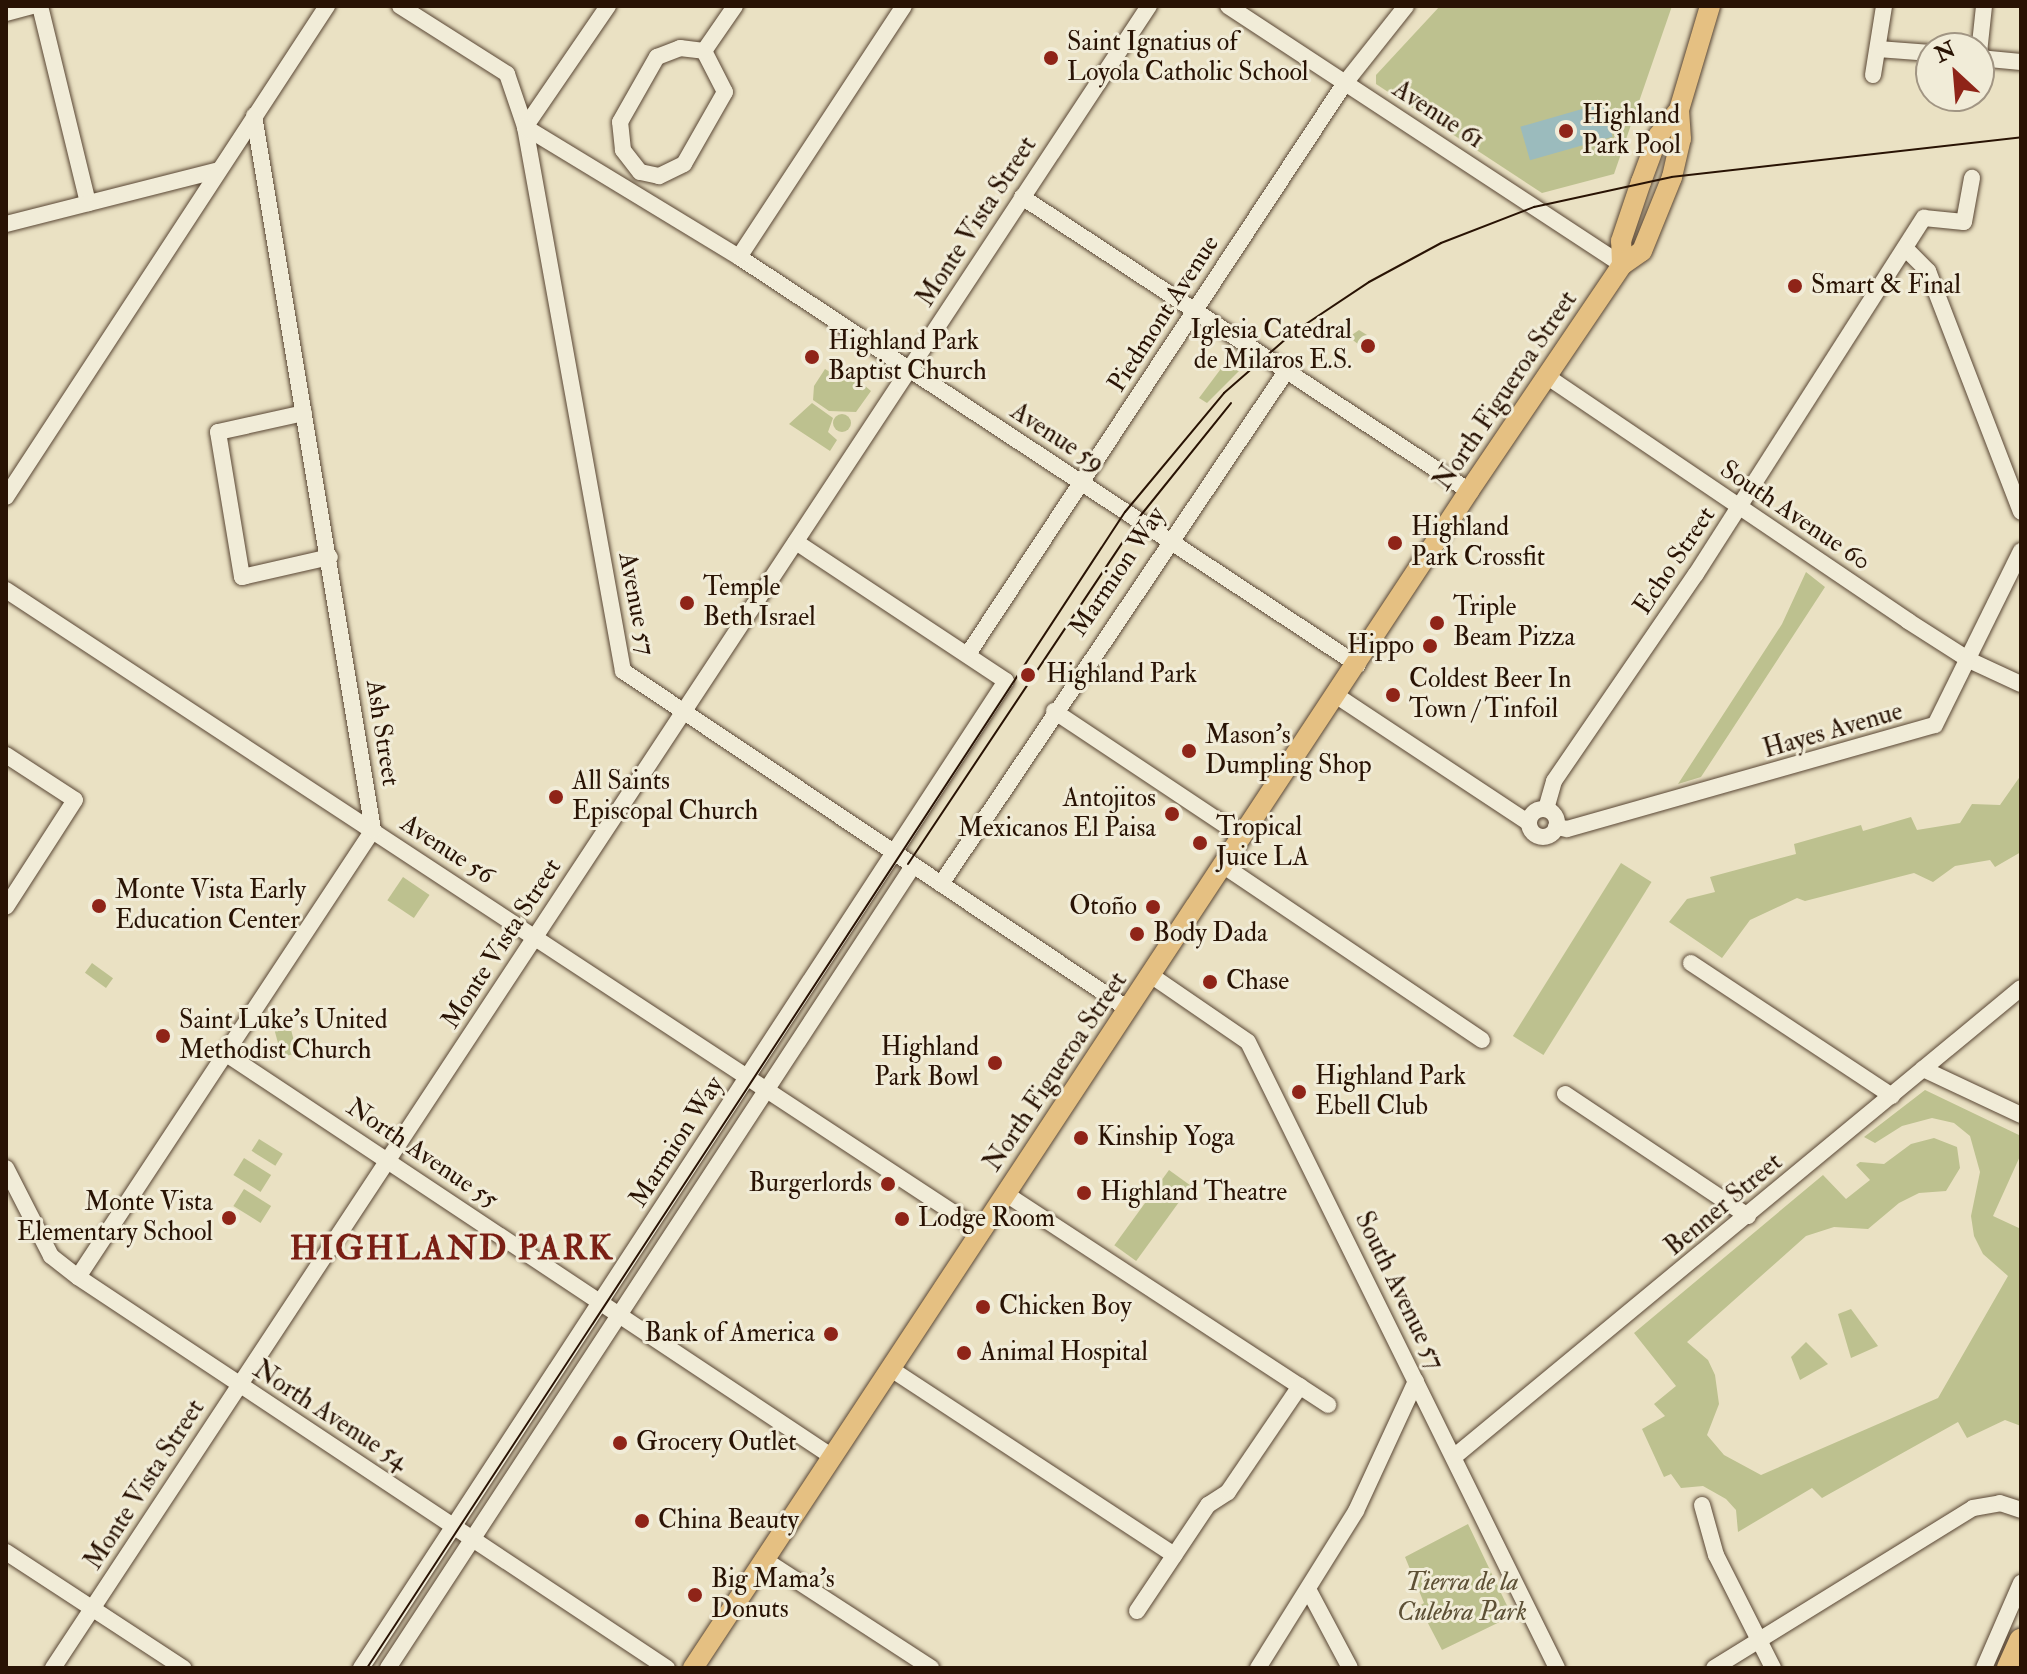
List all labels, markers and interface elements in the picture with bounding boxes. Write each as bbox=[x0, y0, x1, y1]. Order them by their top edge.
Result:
place label: Saint Ignatius of Loyola Catholic School bbox=[1067, 27, 1308, 88]
north arrow bbox=[1915, 32, 1995, 112]
text: N bbox=[1930, 35, 1960, 69]
marker: Saint Ignatius of Loyola Catholic School bbox=[1042, 49, 1060, 67]
street label: Avenue 61 bbox=[1386, 74, 1490, 156]
place label: Highland Park Pool bbox=[1582, 100, 1681, 162]
marker: Highland Park Pool bbox=[1557, 122, 1575, 140]
street label: Monte Vista Street bbox=[910, 131, 1044, 313]
street label: Piedmont Avenue bbox=[1102, 230, 1226, 398]
place label: Smart & Final bbox=[1811, 270, 1961, 302]
marker: Smart & Final bbox=[1786, 277, 1804, 295]
street label: North Figueroa Street bbox=[1428, 285, 1584, 497]
place label: Iglesia Catedral de Milaros E.S. bbox=[1191, 315, 1352, 376]
place label: Highland Park Baptist Church bbox=[828, 326, 987, 388]
marker: Iglesia Catedral de Milaros E.S. bbox=[1359, 337, 1377, 355]
marker: Highland Park Baptist Church bbox=[803, 348, 821, 366]
street label: Avenue 59 bbox=[1004, 396, 1110, 480]
street label: South Avenue 60 bbox=[1714, 454, 1876, 578]
street label: Marmion Way bbox=[1063, 501, 1173, 643]
street label: Echo Street bbox=[1628, 501, 1722, 621]
place label: Highland Park Crossfit bbox=[1411, 512, 1545, 574]
marker: Highland Park Crossfit bbox=[1386, 534, 1404, 552]
street label: Avenue 57 bbox=[611, 550, 661, 658]
place label: Temple Beth Israel bbox=[703, 572, 816, 634]
place label: Triple Beam Pizza bbox=[1453, 592, 1575, 654]
marker: Temple Beth Israel bbox=[678, 594, 696, 612]
marker: Triple Beam Pizza bbox=[1428, 614, 1446, 632]
place label: Hippo bbox=[1347, 630, 1414, 662]
marker: Hippo bbox=[1421, 637, 1439, 655]
place label: Highland Park bbox=[1046, 659, 1197, 691]
marker: Highland Park bbox=[1017, 664, 1039, 686]
place label: Coldest Beer In Town / Tinfoil bbox=[1409, 664, 1571, 726]
street label: Ash Street bbox=[358, 678, 406, 788]
marker: Coldest Beer In Town / Tinfoil bbox=[1384, 686, 1402, 704]
street label: Hayes Avenue bbox=[1760, 696, 1906, 766]
place label: Mason's Dumpling Shop bbox=[1205, 720, 1372, 782]
marker: Mason's Dumpling Shop bbox=[1180, 742, 1198, 760]
place label: All Saints Episcopal Church bbox=[572, 766, 758, 828]
place label: Antojitos Mexicanos El Paisa bbox=[958, 783, 1156, 844]
marker: All Saints Episcopal Church bbox=[547, 788, 565, 806]
marker: Antojitos Mexicanos El Paisa bbox=[1163, 805, 1181, 823]
street label: Avenue 56 bbox=[394, 808, 500, 892]
place label: Tropical Juice LA bbox=[1216, 812, 1309, 874]
marker: Tropical Juice LA bbox=[1191, 834, 1209, 852]
street label: Monte Vista Street bbox=[435, 853, 569, 1035]
place label: Monte Vista Early Education Center bbox=[115, 875, 306, 936]
place label: Otoño bbox=[1069, 891, 1137, 923]
marker: Monte Vista Early Education Center bbox=[90, 897, 108, 915]
marker: Otoño bbox=[1144, 898, 1162, 916]
place label: Body Dada bbox=[1153, 918, 1268, 950]
marker: Body Dada bbox=[1128, 925, 1146, 943]
street label: North Figueroa Street bbox=[978, 966, 1134, 1178]
place label: Chase bbox=[1226, 966, 1289, 998]
marker: Chase bbox=[1201, 973, 1219, 991]
place label: Saint Luke's United Methodist Church bbox=[179, 1005, 387, 1066]
marker: Saint Luke's United Methodist Church bbox=[154, 1027, 172, 1045]
place label: Highland Park Bowl bbox=[874, 1032, 979, 1094]
marker: Highland Park Bowl bbox=[986, 1054, 1004, 1072]
place label: Highland Park Ebell Club bbox=[1315, 1061, 1466, 1122]
street label: Marmion Way bbox=[623, 1071, 731, 1213]
marker: Highland Park Ebell Club bbox=[1290, 1083, 1308, 1101]
street label: North Avenue 55 bbox=[340, 1092, 504, 1216]
place label: Kinship Yoga bbox=[1097, 1122, 1235, 1154]
marker: Kinship Yoga bbox=[1072, 1129, 1090, 1147]
street label: Benner Street bbox=[1659, 1147, 1789, 1263]
place label: Burgerlords bbox=[748, 1168, 872, 1200]
marker: Burgerlords bbox=[879, 1175, 897, 1193]
place label: Highland Theatre bbox=[1100, 1177, 1287, 1209]
marker: Highland Theatre bbox=[1075, 1184, 1093, 1202]
place label: Monte Vista Elementary School bbox=[17, 1187, 213, 1248]
place label: Lodge Room bbox=[918, 1203, 1055, 1235]
street label: South Avenue 57 bbox=[1347, 1207, 1451, 1375]
marker: Monte Vista Elementary School bbox=[220, 1209, 238, 1227]
marker: Lodge Room bbox=[893, 1210, 911, 1228]
district label: HIGHLAND PARK bbox=[290, 1229, 614, 1269]
place label: Chicken Boy bbox=[999, 1291, 1132, 1323]
marker: Chicken Boy bbox=[974, 1298, 992, 1316]
place label: Bank of America bbox=[644, 1318, 815, 1350]
marker: Bank of America bbox=[822, 1325, 840, 1343]
place label: Animal Hospital bbox=[980, 1337, 1148, 1369]
marker: Animal Hospital bbox=[955, 1344, 973, 1362]
street label: North Avenue 54 bbox=[247, 1354, 413, 1478]
street label: Monte Vista Street bbox=[78, 1394, 212, 1576]
place label: Grocery Outlet bbox=[636, 1427, 797, 1459]
marker: Grocery Outlet bbox=[611, 1434, 629, 1452]
place label: China Beauty bbox=[658, 1505, 799, 1537]
marker: China Beauty bbox=[633, 1512, 651, 1530]
place label: Big Mama's Donuts bbox=[711, 1564, 835, 1626]
park label: Tierra de la Culebra Park bbox=[1397, 1567, 1527, 1628]
marker: Big Mama's Donuts bbox=[686, 1586, 704, 1604]

